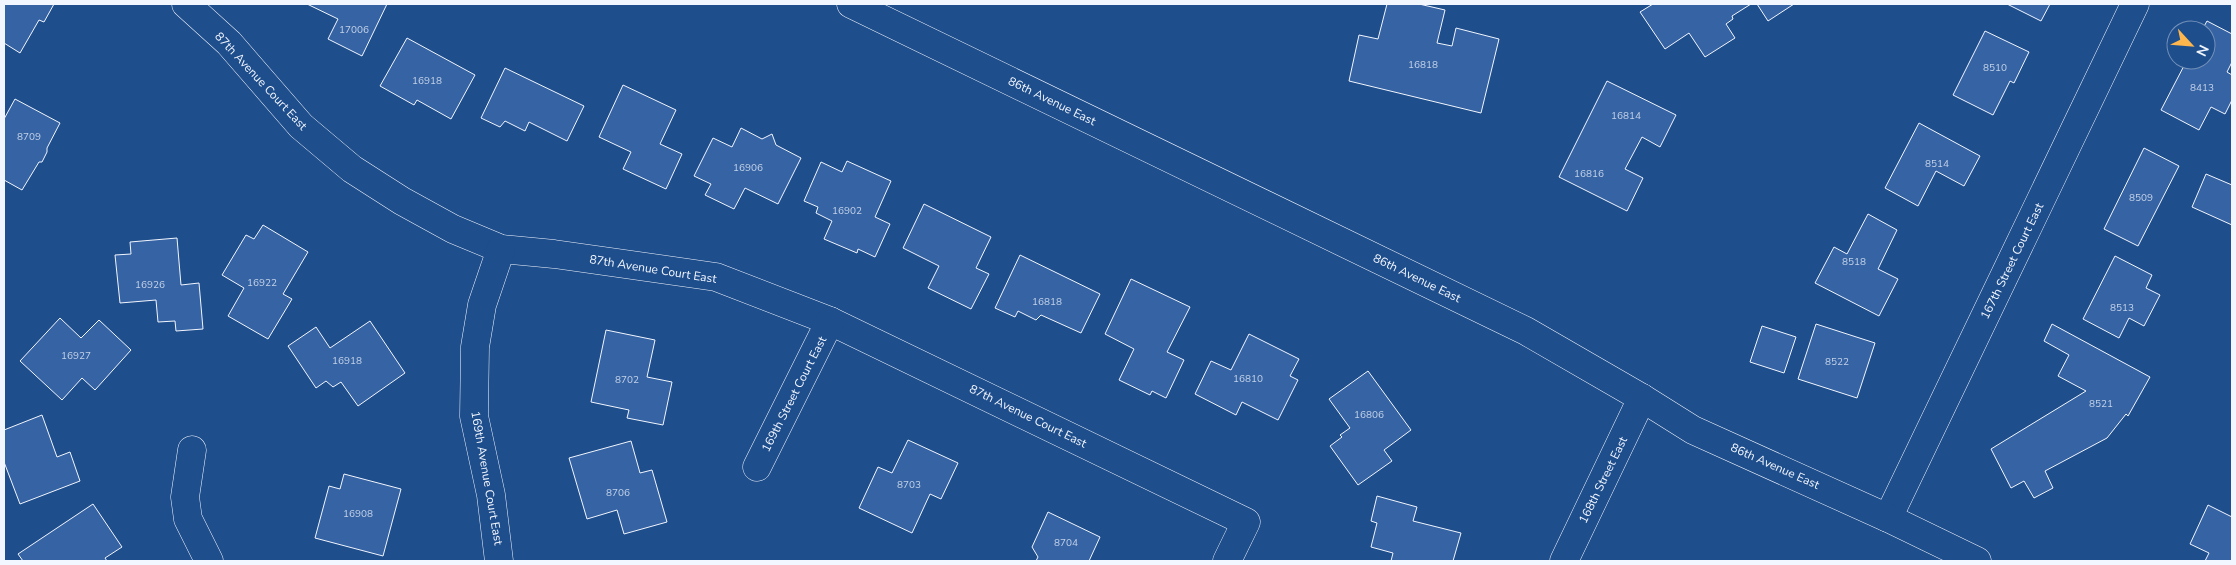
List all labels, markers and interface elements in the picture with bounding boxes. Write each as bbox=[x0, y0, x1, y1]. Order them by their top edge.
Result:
north arrow bbox=[2166, 20, 2216, 70]
house number: 17006 bbox=[339, 23, 369, 37]
street label: 87th Avenue Court East bbox=[211, 29, 311, 134]
text: N bbox=[2191, 42, 2213, 59]
house number: 16818 bbox=[1408, 58, 1438, 72]
house number: 8510 bbox=[1983, 61, 2007, 75]
street label: 86th Avenue East bbox=[1006, 73, 1099, 129]
house number: 16918 bbox=[412, 74, 442, 88]
house number: 8413 bbox=[2190, 81, 2214, 95]
house number: 16814 bbox=[1611, 109, 1641, 123]
house number: 8709 bbox=[17, 130, 41, 144]
house number: 8514 bbox=[1925, 157, 1949, 171]
house number: 16906 bbox=[733, 161, 763, 175]
house number: 16816 bbox=[1574, 167, 1604, 181]
house number: 8509 bbox=[2129, 191, 2153, 205]
street label: 167th Street Court East bbox=[1977, 199, 2048, 322]
house number: 16902 bbox=[832, 204, 862, 218]
street label: 86th Avenue East bbox=[1371, 250, 1464, 306]
street label: 87th Avenue Court East bbox=[588, 251, 719, 287]
house number: 8518 bbox=[1842, 255, 1866, 269]
house number: 16922 bbox=[247, 276, 277, 290]
house number: 16926 bbox=[135, 278, 165, 292]
house number: 16818 bbox=[1032, 295, 1062, 309]
house number: 8513 bbox=[2110, 301, 2134, 315]
street label: 169th Street Court East bbox=[758, 333, 830, 455]
house number: 16927 bbox=[61, 349, 91, 363]
house number: 16918 bbox=[332, 354, 362, 368]
house number: 8522 bbox=[1825, 355, 1849, 369]
house number: 16810 bbox=[1233, 372, 1263, 386]
house number: 8702 bbox=[615, 373, 639, 387]
street label: 87th Avenue Court East bbox=[967, 381, 1090, 452]
house number: 8521 bbox=[2089, 397, 2113, 411]
house number: 16806 bbox=[1354, 408, 1384, 422]
street label: 169th Avenue Court East bbox=[467, 410, 507, 547]
street label: 168th Street East bbox=[1575, 433, 1631, 526]
street label: 86th Avenue East bbox=[1728, 439, 1823, 493]
house number: 8703 bbox=[897, 478, 921, 492]
house number: 8706 bbox=[606, 486, 630, 500]
house number: 16908 bbox=[343, 507, 373, 521]
house number: 8704 bbox=[1054, 536, 1078, 550]

